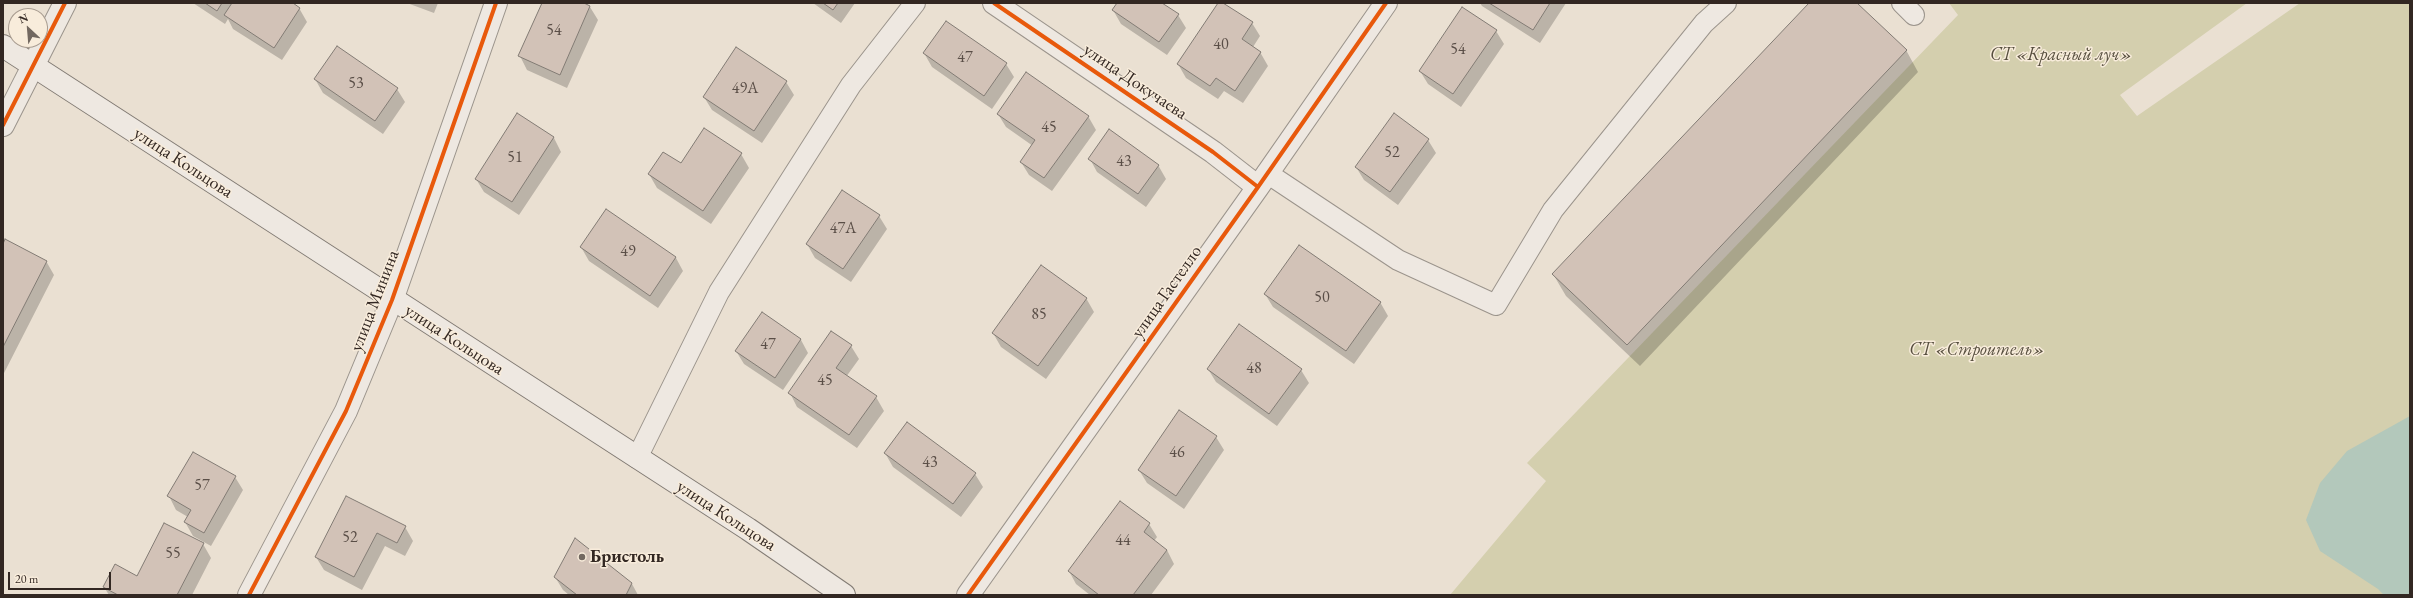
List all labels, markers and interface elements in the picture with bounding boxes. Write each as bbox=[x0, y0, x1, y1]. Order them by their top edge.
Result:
north arrow bbox=[8, 8, 48, 48]
text: N bbox=[16, 10, 30, 26]
house number: 54 bbox=[546, 21, 562, 41]
house number: 40 bbox=[1213, 35, 1229, 55]
street label: улица Докучаева bbox=[1079, 39, 1191, 125]
house number: 54 bbox=[1450, 40, 1466, 60]
park label: СТ «Красный луч» bbox=[1990, 44, 2132, 66]
house number: 47 bbox=[957, 48, 973, 68]
house number: 53 bbox=[348, 74, 364, 94]
house number: 49А bbox=[732, 79, 758, 99]
house number: 45 bbox=[1041, 118, 1057, 138]
street label: улица Кольцова bbox=[129, 123, 237, 203]
house number: 52 bbox=[1384, 143, 1400, 163]
house number: 51 bbox=[507, 148, 523, 168]
house number: 43 bbox=[1116, 152, 1132, 172]
house number: 47А bbox=[830, 219, 856, 239]
house number: 49 bbox=[620, 242, 636, 262]
street label: улица Гастелло bbox=[1127, 242, 1207, 342]
street label: улица Минина bbox=[346, 247, 404, 355]
house number: 50 bbox=[1314, 288, 1330, 308]
street label: улица Кольцова bbox=[400, 300, 508, 380]
house number: 85 bbox=[1031, 305, 1047, 325]
house number: 47 bbox=[760, 335, 776, 355]
park label: СТ «Строитель» bbox=[1909, 339, 2045, 361]
house number: 48 bbox=[1246, 359, 1262, 379]
house number: 45 bbox=[817, 371, 833, 391]
house number: 46 bbox=[1169, 443, 1185, 463]
house number: 43 bbox=[922, 453, 938, 473]
house number: 57 bbox=[194, 476, 210, 496]
street label: улица Кольцова bbox=[672, 476, 780, 556]
house number: 52 bbox=[342, 528, 358, 548]
house number: 44 bbox=[1115, 531, 1131, 551]
house number: 55 bbox=[165, 544, 181, 564]
place label: Бристоль bbox=[590, 546, 664, 568]
marker: Бристоль bbox=[577, 552, 587, 562]
scale bar bbox=[10, 564, 113, 590]
text: 20 m bbox=[15, 571, 38, 587]

